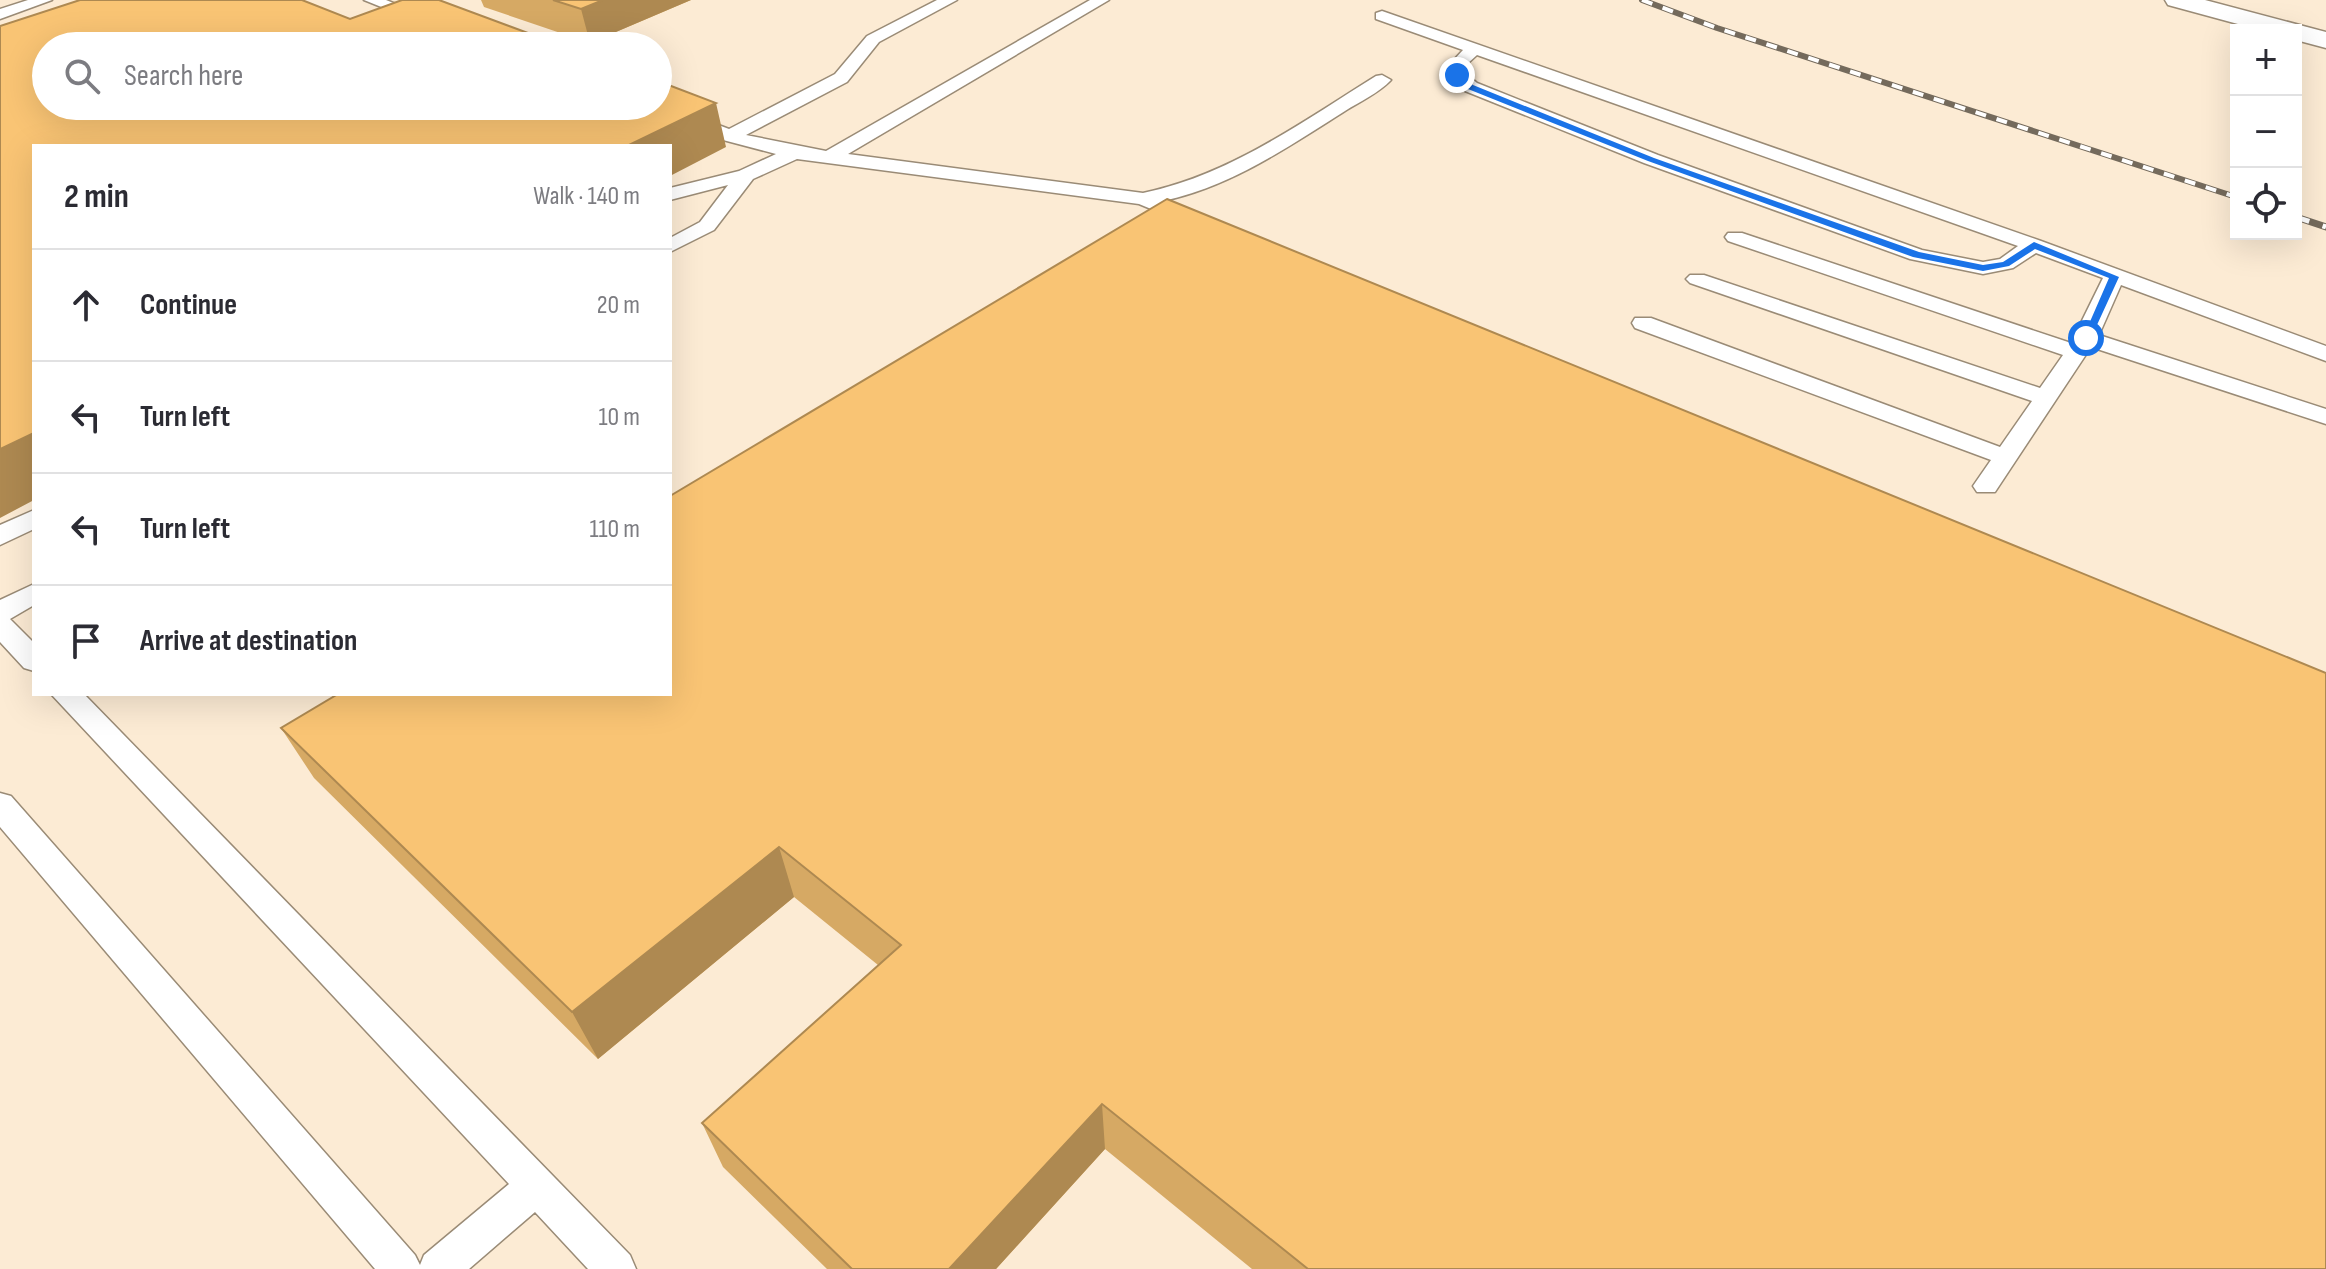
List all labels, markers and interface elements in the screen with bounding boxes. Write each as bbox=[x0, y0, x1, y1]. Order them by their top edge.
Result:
map controls bbox=[2230, 24, 2302, 240]
button: + bbox=[2230, 24, 2302, 96]
search box bbox=[32, 32, 672, 120]
icon: search bbox=[60, 54, 104, 98]
route end bbox=[1439, 57, 1475, 93]
text: Search here bbox=[124, 58, 243, 94]
button: − bbox=[2230, 96, 2302, 168]
button: locate bbox=[2230, 168, 2302, 240]
text: 2 min bbox=[64, 176, 129, 217]
text: Walk · 140 m bbox=[533, 181, 640, 212]
icon: ahead bbox=[64, 283, 108, 327]
text: Continue bbox=[140, 287, 237, 323]
text: 20 m bbox=[597, 290, 640, 321]
route start bbox=[2068, 320, 2104, 356]
icon: left bbox=[64, 395, 108, 439]
text: Turn left bbox=[140, 399, 230, 435]
text: 10 m bbox=[598, 402, 640, 433]
icon: left bbox=[64, 507, 108, 551]
text: Turn left bbox=[140, 511, 230, 547]
text: 110 m bbox=[589, 514, 640, 545]
icon: arrive bbox=[64, 619, 108, 663]
text: Arrive at destination bbox=[140, 623, 357, 659]

